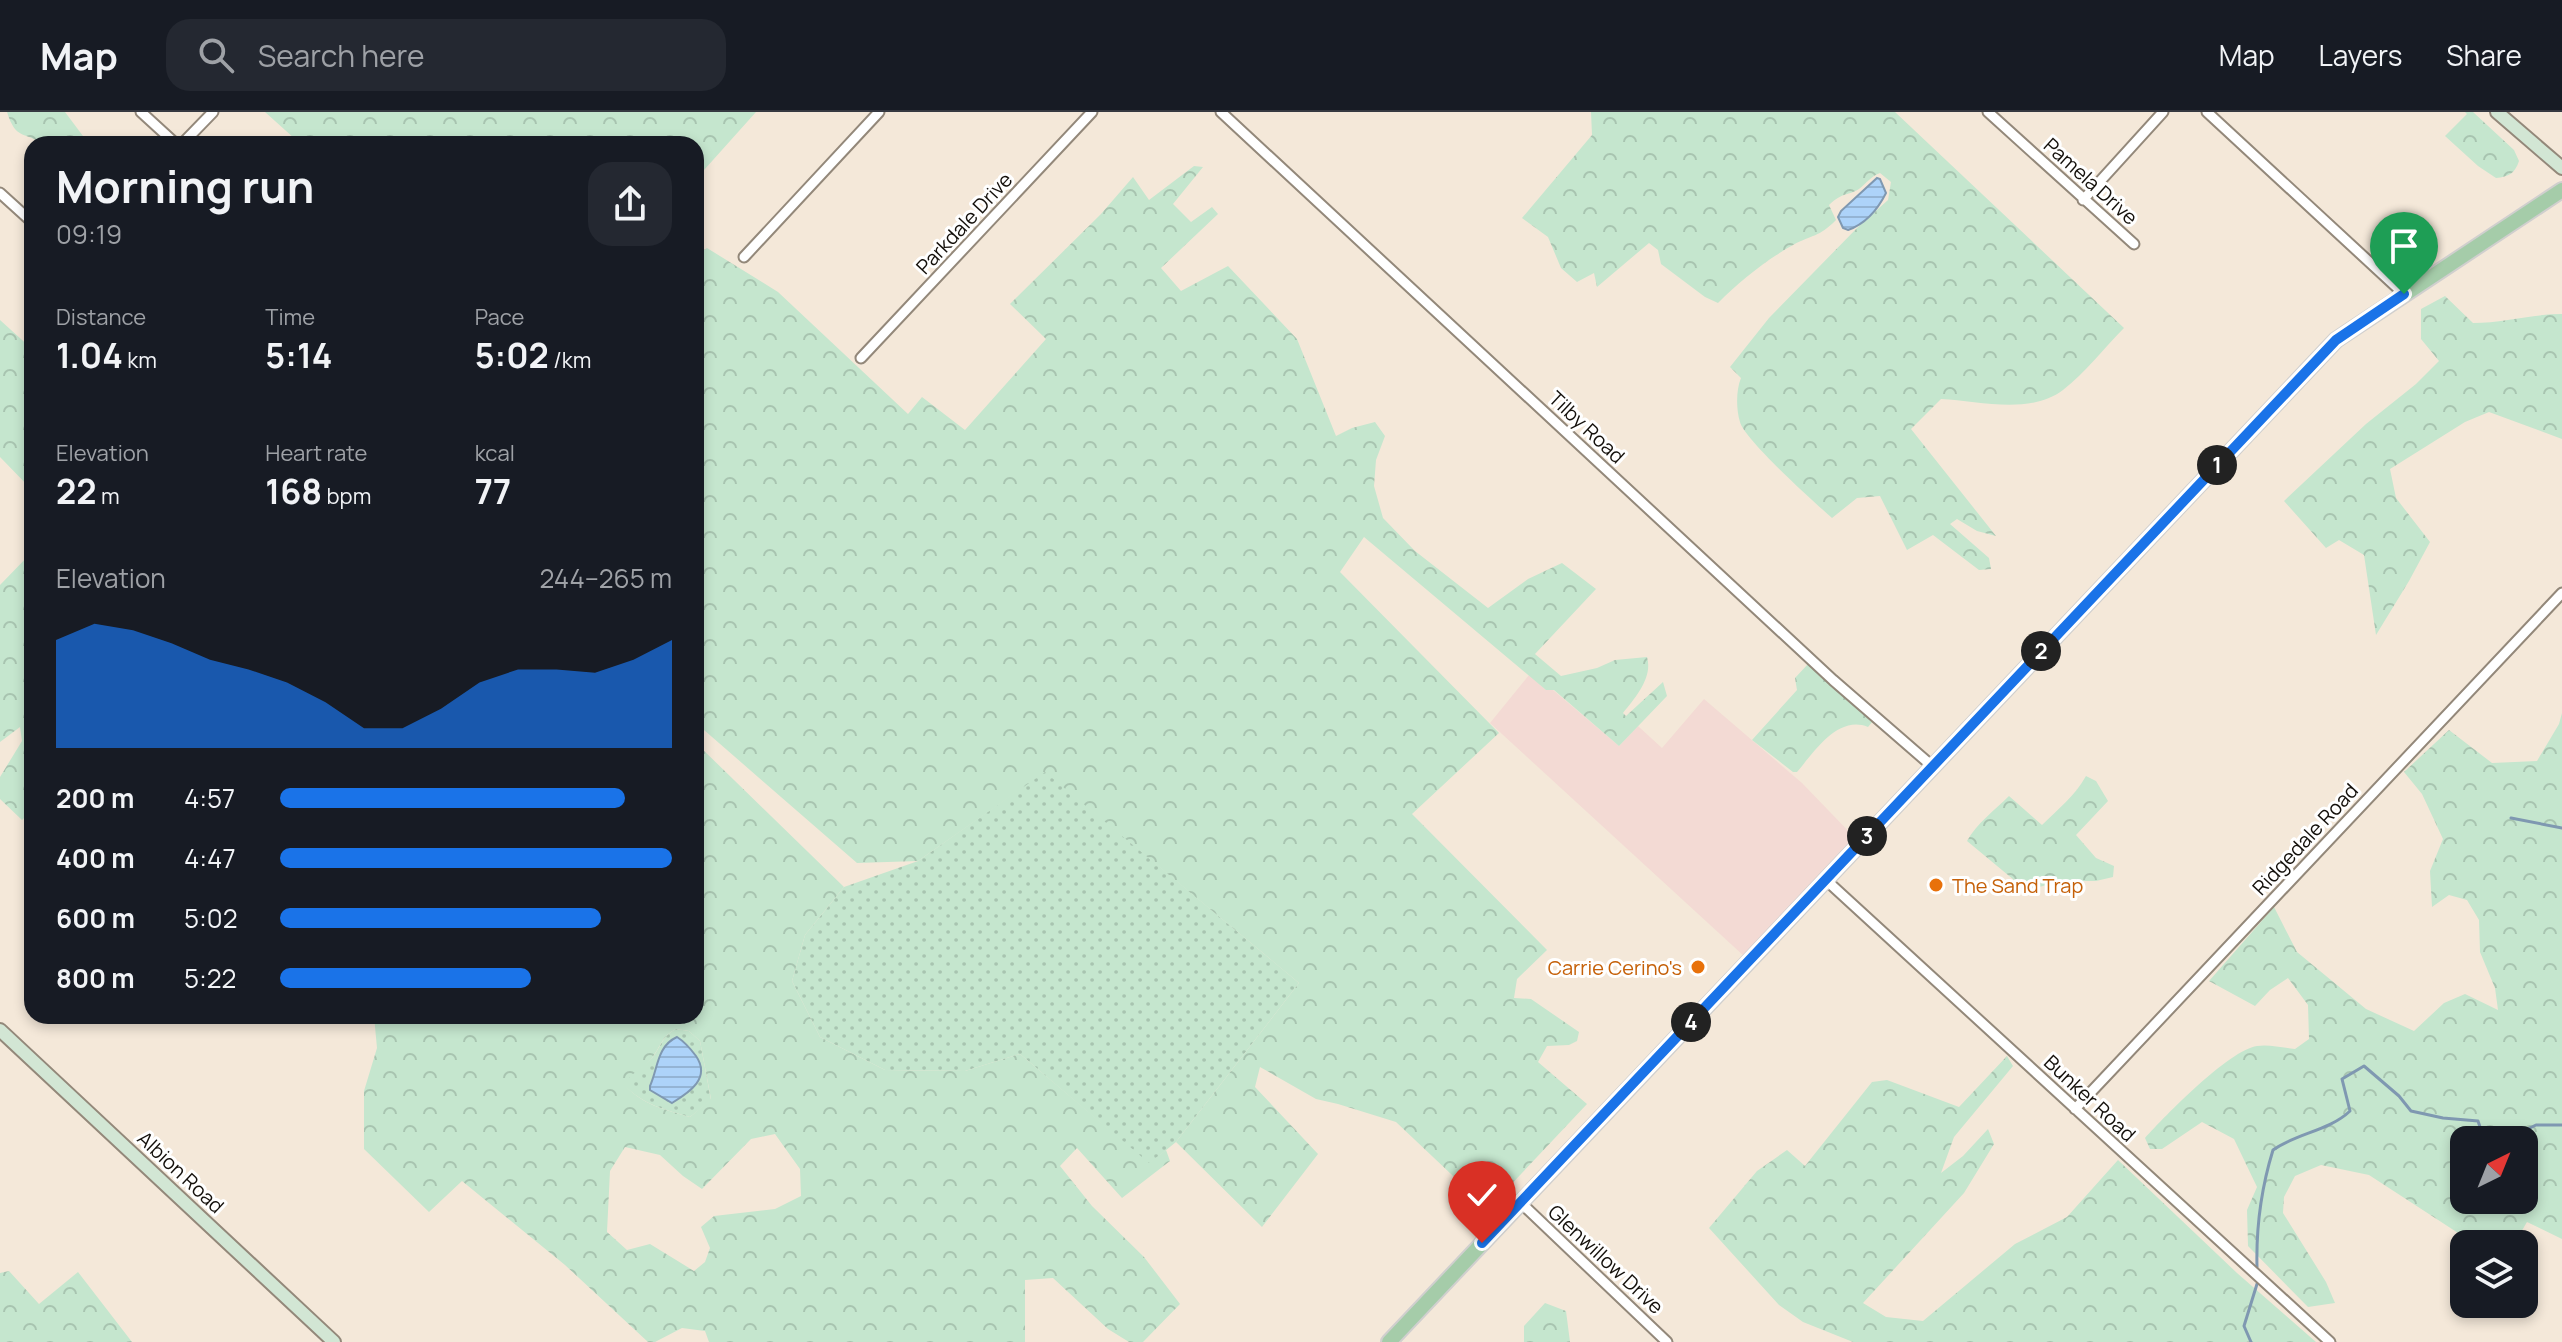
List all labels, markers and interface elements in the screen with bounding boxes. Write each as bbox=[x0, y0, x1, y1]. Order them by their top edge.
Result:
search box bbox=[166, 19, 726, 91]
text: Map bbox=[40, 29, 118, 81]
icon: search bbox=[194, 33, 238, 77]
text: Search here bbox=[258, 35, 425, 76]
text: Map bbox=[2219, 36, 2275, 74]
text: Layers bbox=[2319, 36, 2402, 74]
text: Share bbox=[2446, 36, 2522, 74]
street label: Pamela Drive bbox=[2038, 132, 2144, 230]
text: Morning run bbox=[56, 156, 314, 216]
button: share bbox=[588, 162, 672, 246]
street label: Parkdale Drive bbox=[910, 166, 1018, 280]
pin bbox=[2370, 212, 2438, 294]
text: 09:19 bbox=[56, 216, 122, 252]
icon: arrive bbox=[2382, 224, 2426, 268]
text: Distance bbox=[56, 302, 146, 332]
text: Time bbox=[265, 302, 315, 332]
text: Pace bbox=[475, 302, 524, 332]
text: 1.04 bbox=[56, 332, 123, 378]
text: 5:14 bbox=[265, 332, 332, 378]
text: 5:02 bbox=[475, 332, 549, 378]
text: km bbox=[123, 345, 157, 375]
text: /km bbox=[549, 345, 591, 375]
street label: Tilby Road bbox=[1543, 385, 1631, 469]
text: Elevation bbox=[56, 438, 149, 468]
text: Heart rate bbox=[265, 438, 367, 468]
text: kcal bbox=[475, 438, 515, 468]
pin: 1 bbox=[2197, 445, 2237, 485]
text: 1 bbox=[2212, 450, 2222, 480]
text: 22 bbox=[56, 468, 97, 514]
text: 168 bbox=[265, 468, 322, 514]
text: 77 bbox=[475, 468, 511, 514]
text: m bbox=[97, 481, 120, 511]
text: bpm bbox=[322, 481, 371, 511]
text: Elevation bbox=[56, 560, 166, 596]
text: 244–265 m bbox=[540, 560, 672, 596]
pin: 2 bbox=[2021, 631, 2061, 671]
text: 2 bbox=[2034, 636, 2048, 666]
street label: Ridgedale Road bbox=[2246, 777, 2364, 901]
text: 200 m bbox=[56, 780, 134, 816]
text: 4:57 bbox=[184, 780, 235, 816]
pin: 3 bbox=[1847, 816, 1887, 856]
text: 3 bbox=[1861, 821, 1873, 851]
text: 400 m bbox=[56, 840, 135, 876]
text: 4:47 bbox=[184, 840, 235, 876]
place label: The Sand Trap bbox=[1952, 872, 2083, 899]
marker: The Sand Trap bbox=[1927, 876, 1945, 894]
text: 600 m bbox=[56, 900, 135, 936]
text: 5:02 bbox=[184, 900, 237, 936]
place label: Carrie Cerino's bbox=[1548, 954, 1682, 981]
marker: Carrie Cerino's bbox=[1689, 958, 1707, 976]
text: 800 m bbox=[56, 960, 135, 996]
text: 5:22 bbox=[184, 960, 236, 996]
pin: 4 bbox=[1671, 1002, 1711, 1042]
text: 4 bbox=[1684, 1007, 1698, 1037]
street label: Bunker Road bbox=[2038, 1049, 2142, 1147]
street label: Albion Road bbox=[132, 1125, 230, 1219]
north arrow bbox=[2450, 1126, 2538, 1214]
map controls bbox=[2450, 1126, 2538, 1318]
pin bbox=[1448, 1161, 1516, 1243]
icon: check bbox=[1460, 1173, 1504, 1217]
street label: Glenwillow Drive bbox=[1542, 1198, 1670, 1320]
button: layers bbox=[2450, 1230, 2538, 1318]

